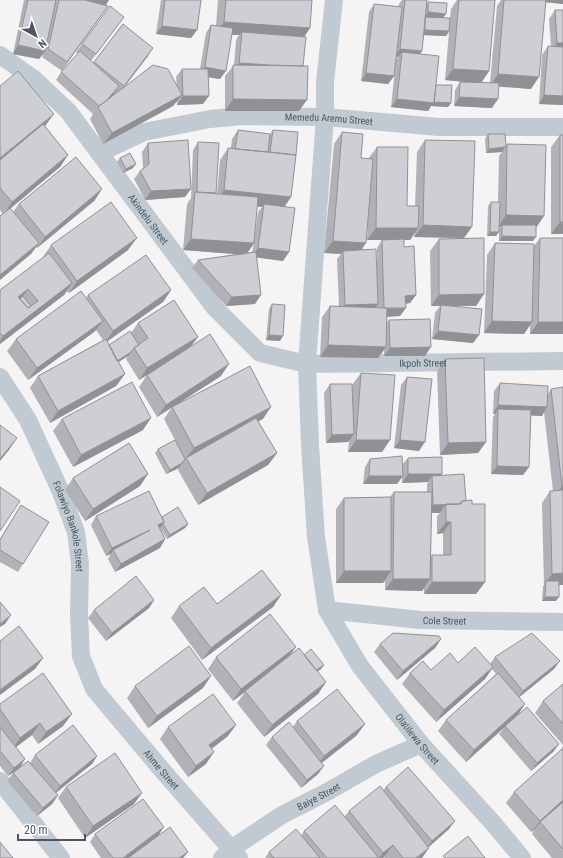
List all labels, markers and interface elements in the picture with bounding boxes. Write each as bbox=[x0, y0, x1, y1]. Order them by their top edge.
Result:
north arrow bbox=[16, 16, 56, 56]
text: N bbox=[35, 36, 49, 51]
street label: Memedu Aremu Street bbox=[285, 111, 373, 127]
street label: Akindelu Street bbox=[126, 192, 171, 246]
street label: Ikpoh Street bbox=[399, 357, 447, 368]
street label: Folawiyo Bankole Street bbox=[51, 479, 86, 572]
street label: Cole Street bbox=[423, 615, 466, 626]
street label: Olatilewa Street bbox=[394, 711, 442, 766]
street label: Ahme Street bbox=[142, 747, 182, 791]
street label: Baiye Street bbox=[295, 780, 342, 812]
scale bar bbox=[18, 816, 85, 842]
text: 20 m bbox=[24, 823, 48, 837]

